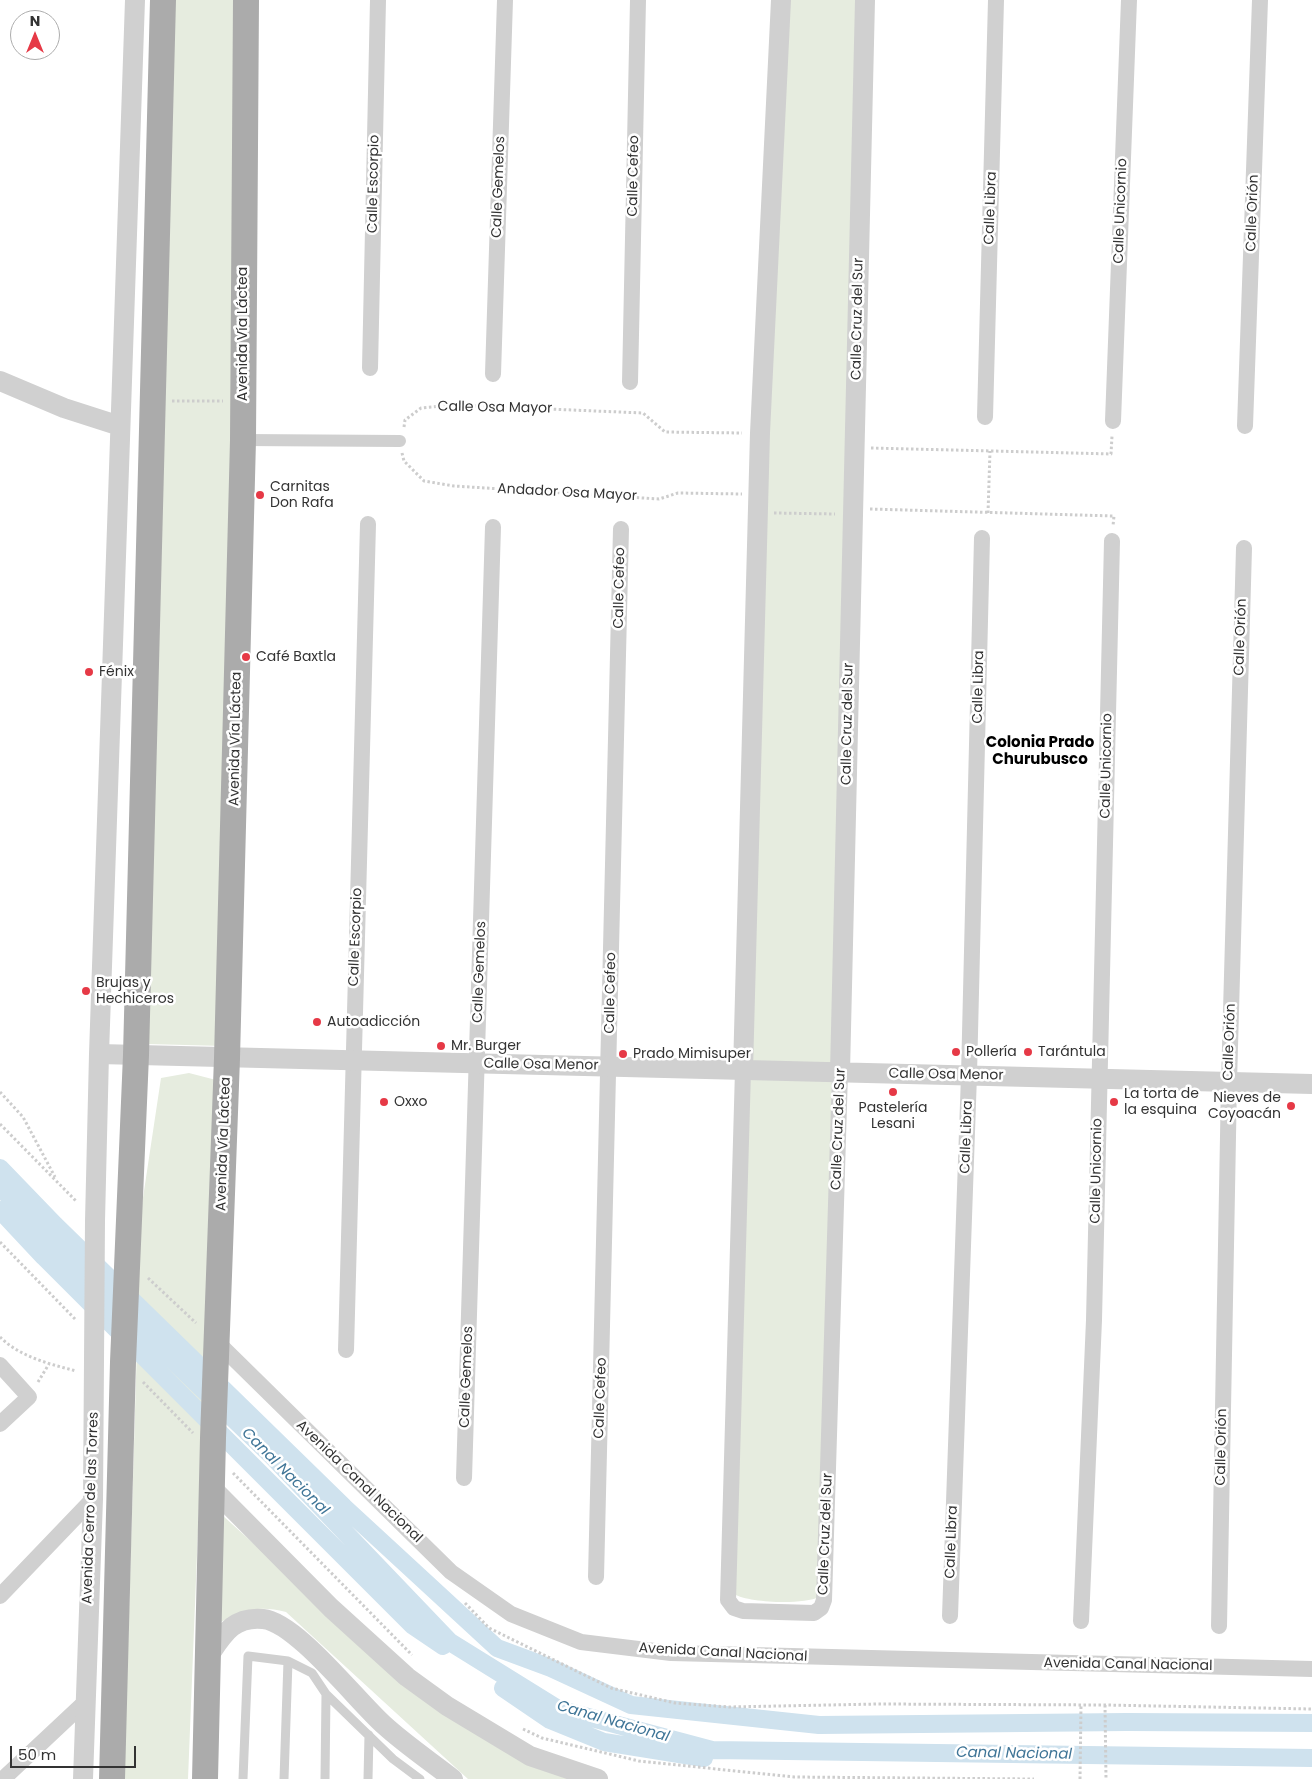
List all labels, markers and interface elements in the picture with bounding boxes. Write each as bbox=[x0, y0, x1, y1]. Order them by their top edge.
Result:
north arrow bbox=[10, 10, 60, 60]
text: N bbox=[30, 11, 40, 31]
street label: Calle Escorpio bbox=[365, 135, 383, 233]
street label: Calle Cefeo bbox=[625, 135, 643, 217]
street label: Calle Gemelos bbox=[489, 136, 509, 238]
street label: Calle Unicornio bbox=[1111, 158, 1131, 264]
street label: Calle Libra bbox=[981, 171, 1001, 245]
street label: Calle Orión bbox=[1243, 174, 1263, 252]
street label: Calle Cruz del Sur bbox=[849, 258, 867, 380]
street label: Avenida Vía Láctea bbox=[235, 267, 251, 401]
street label: Calle Osa Mayor bbox=[438, 399, 552, 417]
place label: Carnitas Don Rafa bbox=[270, 479, 334, 512]
street label: Andador Osa Mayor bbox=[497, 481, 637, 505]
marker: Carnitas Don Rafa bbox=[254, 489, 266, 501]
street label: Calle Cefeo bbox=[611, 547, 629, 629]
street label: Calle Orión bbox=[1231, 598, 1251, 676]
place label: Café Baxtla bbox=[256, 649, 336, 665]
street label: Calle Libra bbox=[970, 650, 988, 724]
marker: Café Baxtla bbox=[240, 651, 252, 663]
street label: Calle Cruz del Sur bbox=[839, 663, 857, 785]
place label: Fénix bbox=[99, 664, 134, 680]
marker: Fénix bbox=[83, 666, 95, 678]
street label: Avenida Vía Láctea bbox=[226, 672, 246, 806]
street label: Calle Unicornio bbox=[1098, 713, 1116, 819]
district label: Colonia Prado Churubusco bbox=[986, 734, 1094, 769]
street label: Calle Escorpio bbox=[346, 887, 366, 987]
street label: Calle Gemelos bbox=[470, 921, 490, 1023]
street label: Calle Cefeo bbox=[602, 952, 620, 1034]
place label: Brujas y Hechiceros bbox=[96, 975, 174, 1008]
marker: Brujas y Hechiceros bbox=[80, 985, 92, 997]
street label: Calle Orión bbox=[1220, 1003, 1240, 1081]
place label: Autoadicción bbox=[327, 1014, 420, 1030]
marker: Autoadicción bbox=[311, 1016, 323, 1028]
place label: Mr. Burger bbox=[451, 1038, 521, 1054]
marker: Mr. Burger bbox=[435, 1040, 447, 1052]
place label: Pollería bbox=[966, 1044, 1017, 1060]
place label: Tarántula bbox=[1038, 1044, 1106, 1060]
place label: Prado Mimisuper bbox=[633, 1046, 751, 1062]
marker: Pollería bbox=[950, 1046, 962, 1058]
marker: Tarántula bbox=[1022, 1046, 1034, 1058]
marker: Prado Mimisuper bbox=[617, 1048, 629, 1060]
street label: Calle Osa Menor bbox=[483, 1056, 599, 1074]
street label: Calle Osa Menor bbox=[888, 1066, 1004, 1084]
street label: Calle Cruz del Sur bbox=[828, 1068, 850, 1190]
street label: Avenida Vía Láctea bbox=[213, 1077, 235, 1211]
marker: Pastelería Lesani bbox=[887, 1086, 899, 1098]
place label: La torta de la esquina bbox=[1124, 1086, 1199, 1118]
place label: Nieves de Coyoacán bbox=[1208, 1090, 1281, 1122]
place label: Oxxo bbox=[394, 1094, 427, 1110]
marker: Oxxo bbox=[378, 1096, 390, 1108]
marker: La torta de la esquina bbox=[1108, 1096, 1120, 1108]
place label: Pastelería Lesani bbox=[859, 1100, 927, 1132]
street label: Calle Libra bbox=[957, 1100, 977, 1174]
marker: Nieves de Coyoacán bbox=[1285, 1100, 1297, 1112]
street label: Calle Unicornio bbox=[1088, 1118, 1106, 1224]
street label: Calle Gemelos bbox=[457, 1326, 477, 1428]
street label: Calle Cefeo bbox=[591, 1357, 611, 1439]
street label: Calle Orión bbox=[1213, 1408, 1231, 1486]
street label: Avenida Cerro de las Torres bbox=[79, 1412, 103, 1604]
street label: Avenida Canal Nacional bbox=[292, 1417, 426, 1547]
water label: Canal Nacional bbox=[238, 1425, 332, 1519]
street label: Calle Cruz del Sur bbox=[815, 1473, 837, 1595]
street label: Calle Libra bbox=[942, 1505, 962, 1579]
street label: Avenida Canal Nacional bbox=[638, 1640, 808, 1666]
street label: Avenida Canal Nacional bbox=[1043, 1655, 1213, 1675]
water label: Canal Nacional bbox=[555, 1697, 671, 1747]
scale bar bbox=[12, 1736, 139, 1768]
text: 50 m bbox=[18, 1744, 56, 1765]
water label: Canal Nacional bbox=[956, 1744, 1072, 1764]

